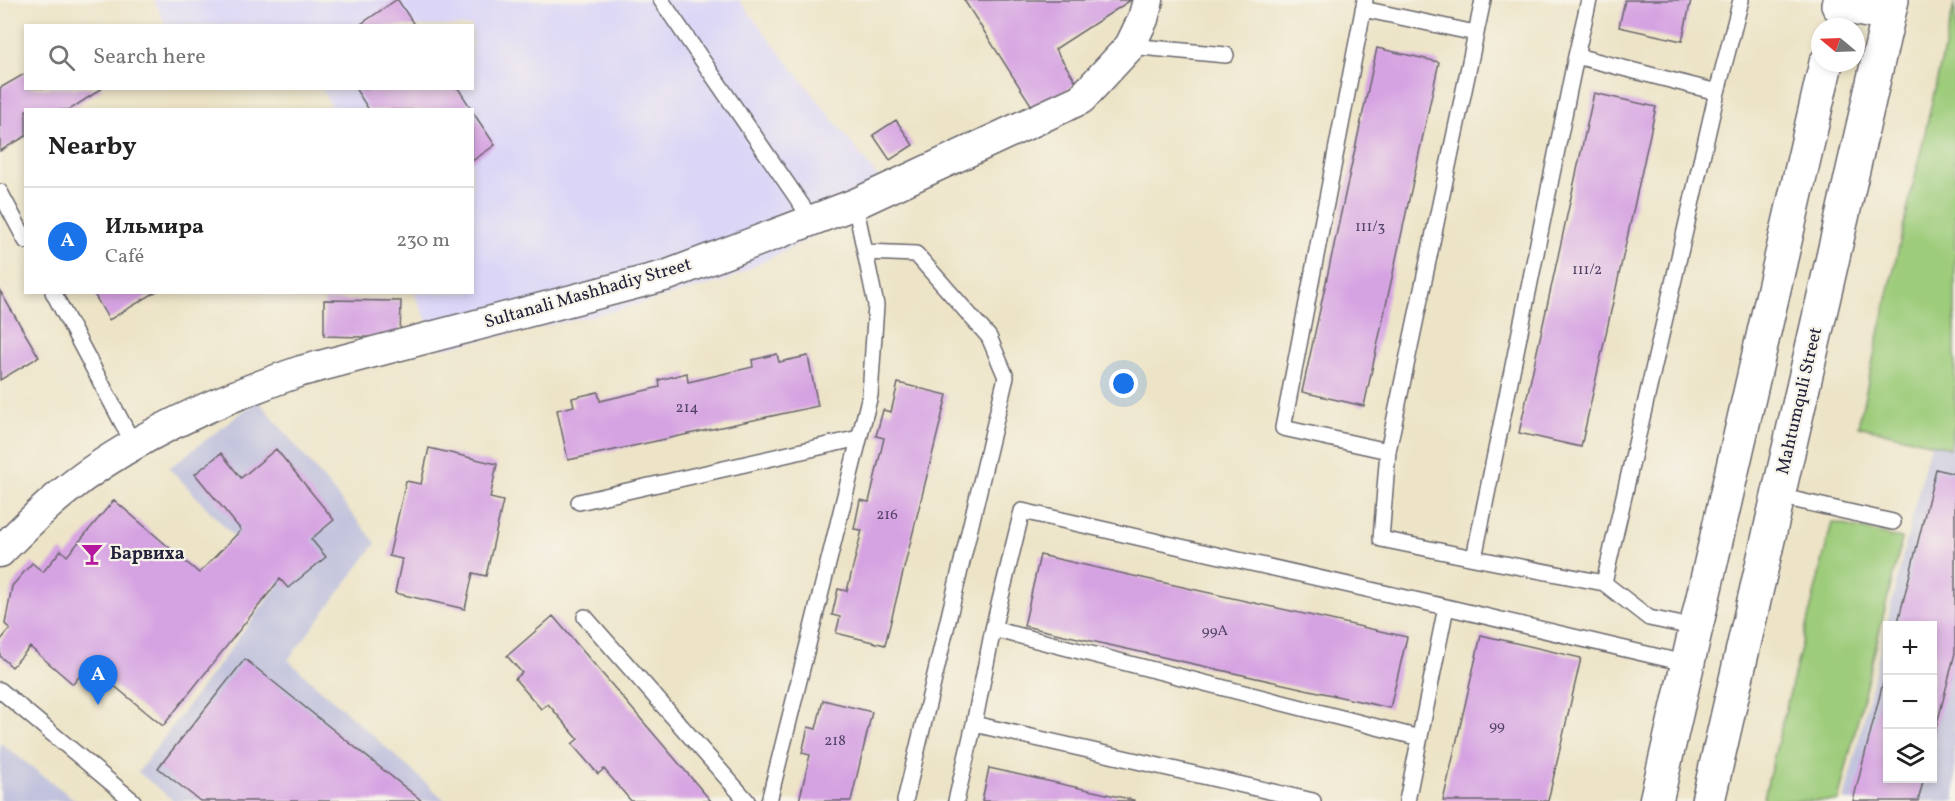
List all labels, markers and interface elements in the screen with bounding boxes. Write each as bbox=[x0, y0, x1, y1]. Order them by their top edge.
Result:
north arrow bbox=[1811, 18, 1865, 72]
search box bbox=[24, 24, 474, 90]
icon: search bbox=[45, 41, 78, 74]
text: Search here bbox=[93, 42, 206, 73]
text: Nearby bbox=[48, 129, 137, 165]
text: Ильмира bbox=[105, 212, 204, 243]
house number: 111/3 bbox=[1355, 217, 1385, 238]
text: A bbox=[60, 227, 75, 255]
text: 230 m bbox=[396, 227, 450, 255]
text: Café bbox=[105, 243, 144, 271]
street label: Sultanali Mashhadiy Street bbox=[482, 252, 694, 336]
house number: 111/2 bbox=[1572, 260, 1602, 281]
street label: Mahtumquli Street bbox=[1771, 325, 1829, 477]
your location bbox=[1109, 369, 1138, 398]
house number: 214 bbox=[676, 398, 698, 419]
house number: 216 bbox=[876, 505, 898, 526]
bar icon: Барвиха bbox=[79, 541, 105, 567]
place label: Барвиха bbox=[110, 542, 185, 567]
house number: 99A bbox=[1202, 621, 1229, 642]
map controls bbox=[1883, 621, 1937, 783]
button: + bbox=[1883, 621, 1937, 675]
pin: A bbox=[78, 656, 118, 705]
button: − bbox=[1883, 675, 1937, 729]
house number: 99 bbox=[1489, 716, 1505, 737]
button: layers bbox=[1883, 729, 1937, 783]
house number: 218 bbox=[824, 731, 846, 752]

